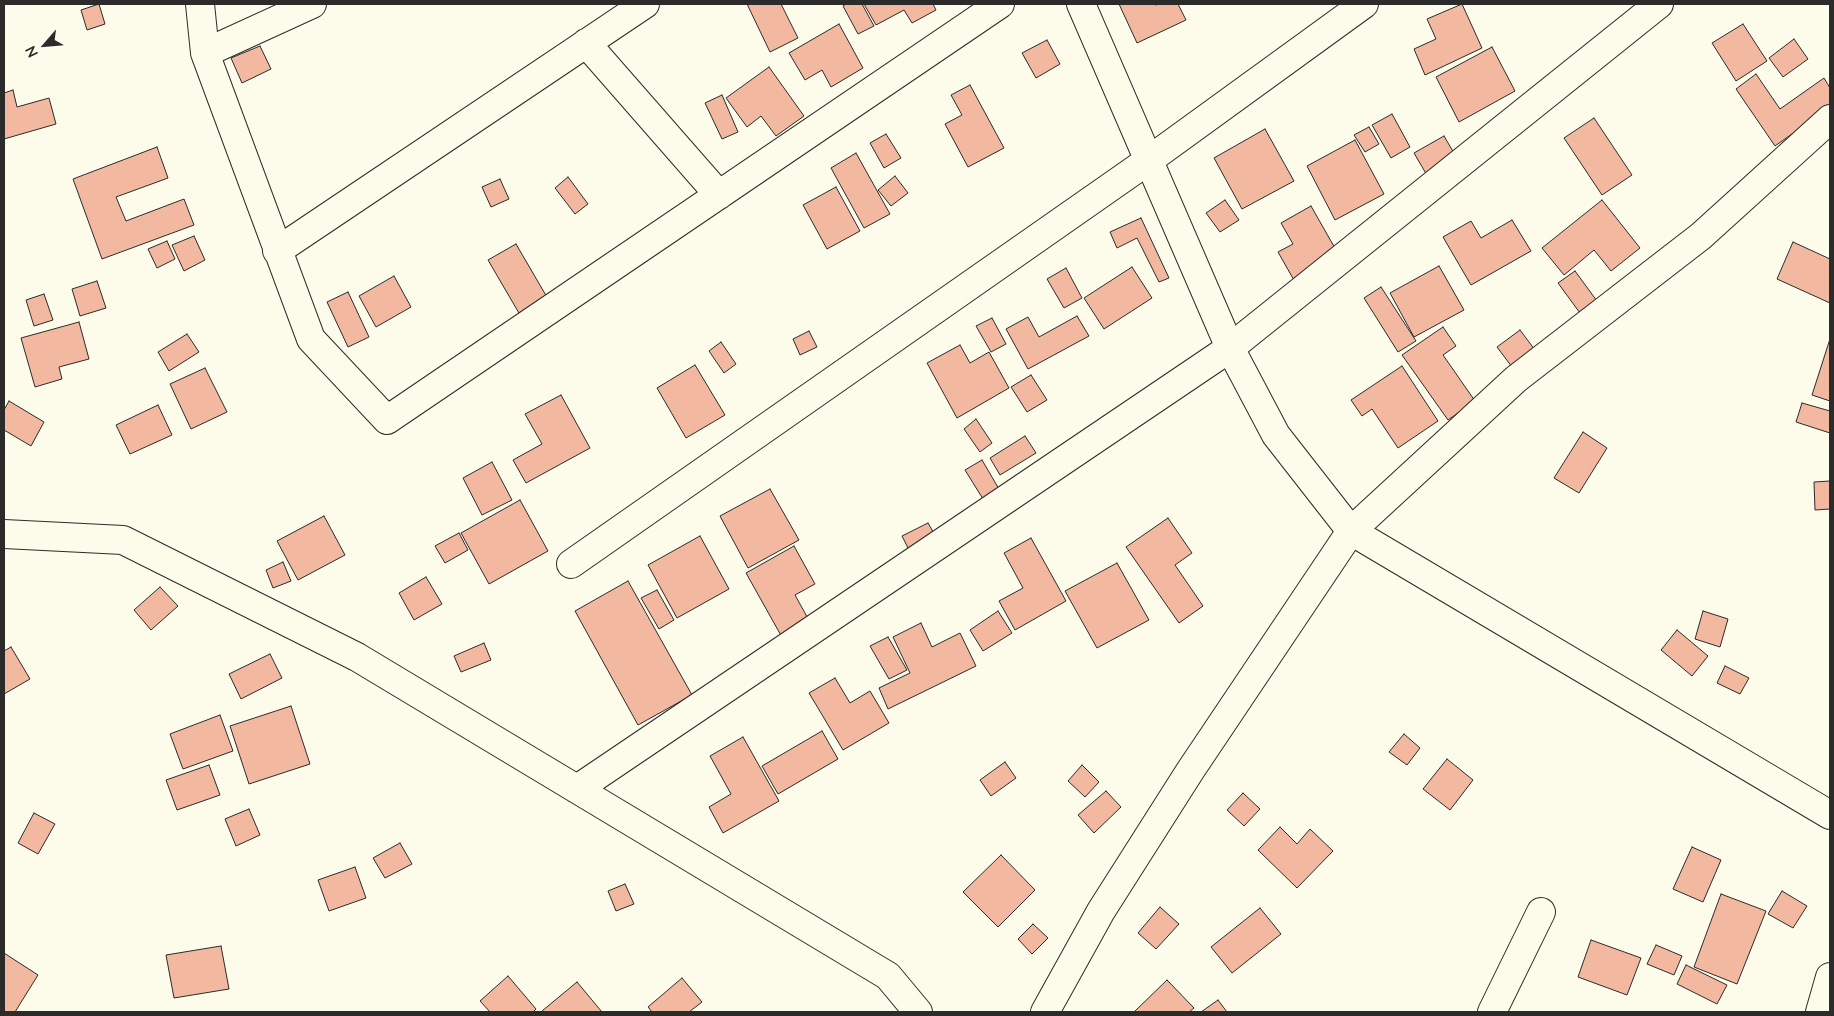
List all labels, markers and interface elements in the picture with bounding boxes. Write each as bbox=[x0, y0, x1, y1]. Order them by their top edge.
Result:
north arrow bbox=[20, 20, 70, 70]
text: N bbox=[21, 43, 41, 61]

